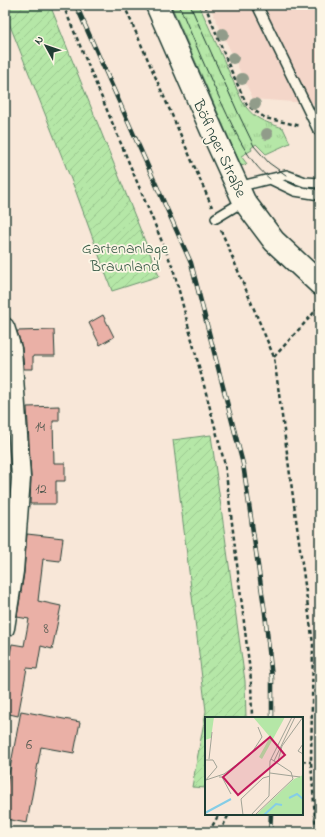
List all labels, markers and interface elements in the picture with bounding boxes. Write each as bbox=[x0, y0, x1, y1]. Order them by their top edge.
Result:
north arrow bbox=[26, 26, 66, 66]
text: N bbox=[31, 32, 48, 48]
street label: Böfinger Straße bbox=[186, 95, 253, 202]
park label: Gartenanlage Braunland bbox=[82, 237, 169, 279]
house number: 14 bbox=[35, 417, 45, 438]
house number: 12 bbox=[35, 479, 47, 500]
house number: 8 bbox=[43, 619, 49, 640]
inset map bbox=[205, 717, 303, 815]
house number: 6 bbox=[26, 735, 32, 756]

